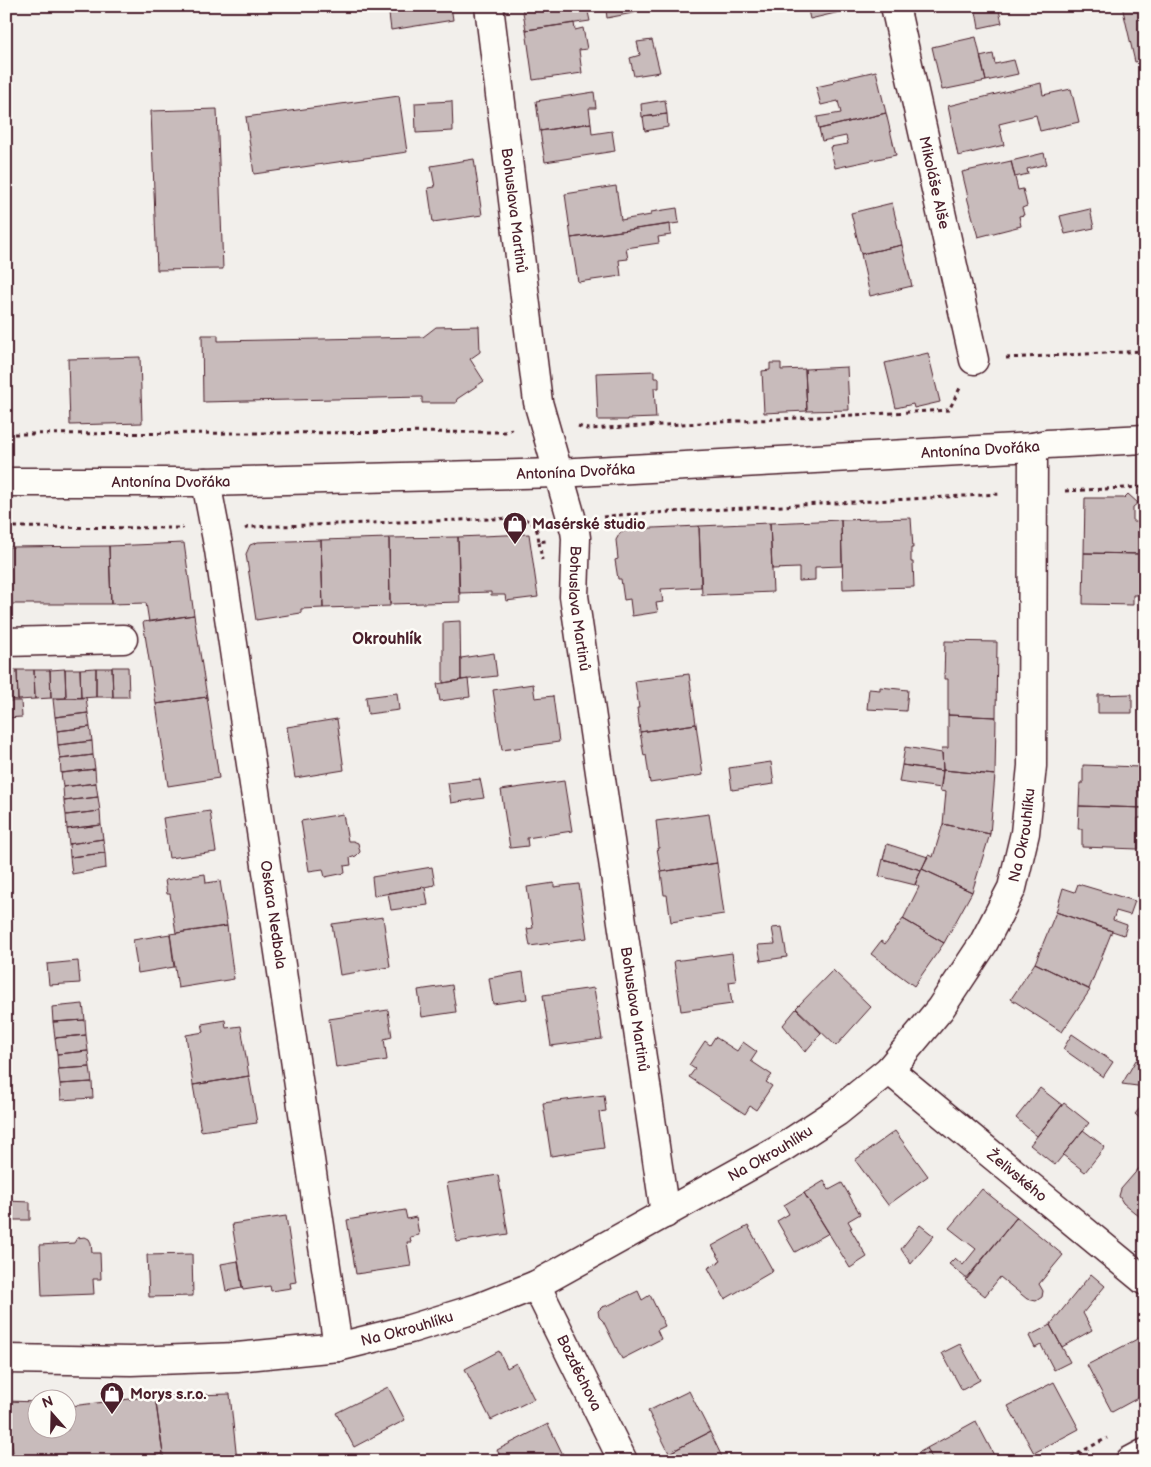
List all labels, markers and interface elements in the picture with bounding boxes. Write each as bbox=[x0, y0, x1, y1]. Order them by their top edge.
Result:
street label: Mikoláše Alše bbox=[914, 134, 954, 231]
street label: Bohuslava Martinů bbox=[497, 147, 531, 274]
street label: Antonína Dvořáka bbox=[920, 437, 1042, 463]
street label: Antonína Dvořáka bbox=[516, 460, 636, 484]
street label: Antonína Dvořáka bbox=[112, 472, 231, 492]
shop icon: Masérské studio bbox=[502, 511, 528, 545]
place label: Masérské studio bbox=[532, 515, 646, 534]
street label: Bohuslava Martinů bbox=[564, 545, 594, 672]
district label: Okrouhlík bbox=[352, 630, 422, 649]
street label: Na Okrouhlíku bbox=[1005, 787, 1040, 884]
street label: Oskara Nedbala bbox=[255, 859, 290, 970]
street label: Bohuslava Martinů bbox=[616, 946, 653, 1073]
street label: Na Okrouhlíku bbox=[725, 1121, 817, 1186]
street label: Želivského bbox=[982, 1145, 1051, 1206]
street label: Na Okrouhlíku bbox=[359, 1307, 456, 1351]
street label: Bozděchova bbox=[552, 1332, 606, 1414]
shop icon: Morys s.r.o. bbox=[99, 1381, 125, 1415]
place label: Morys s.r.o. bbox=[130, 1385, 206, 1404]
north arrow bbox=[28, 1390, 78, 1440]
text: N bbox=[40, 1392, 56, 1412]

